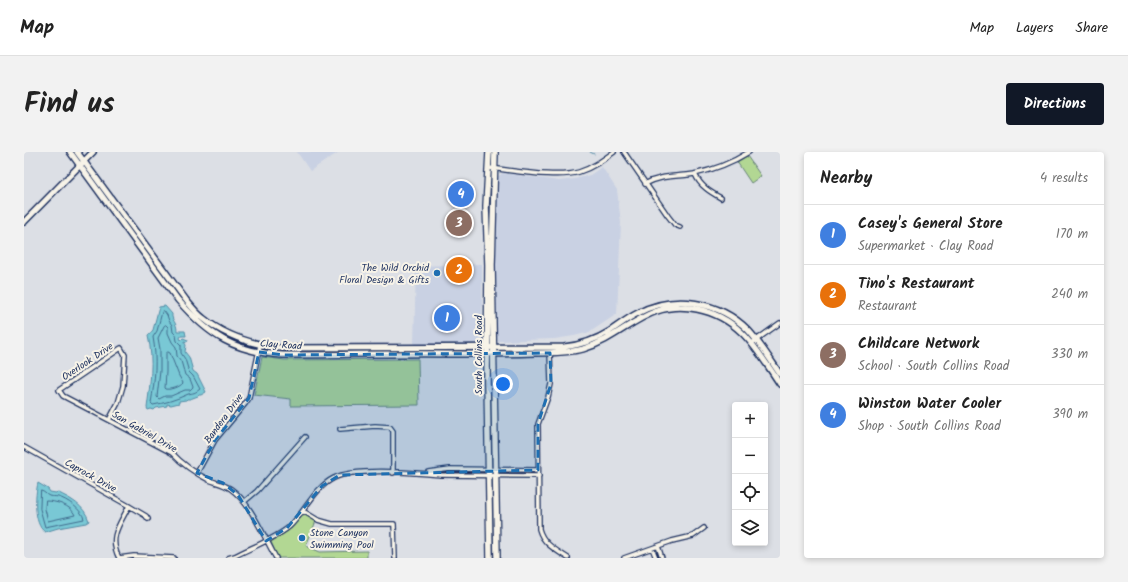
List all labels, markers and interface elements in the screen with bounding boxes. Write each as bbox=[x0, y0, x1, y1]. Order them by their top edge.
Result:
text: Map bbox=[20, 13, 54, 43]
text: Map bbox=[970, 17, 994, 39]
text: Layers bbox=[1016, 17, 1054, 39]
text: Share bbox=[1076, 17, 1108, 39]
text: Find us bbox=[24, 82, 115, 127]
button: Directions bbox=[1006, 83, 1104, 125]
text: Nearby bbox=[820, 165, 872, 192]
text: 4 results bbox=[1040, 168, 1088, 189]
pin: 4 bbox=[448, 179, 474, 209]
pin: 3 bbox=[446, 208, 472, 238]
text: Casey's General Store bbox=[858, 212, 1003, 236]
text: 1 bbox=[831, 224, 835, 245]
text: 170 m bbox=[1056, 224, 1088, 245]
text: Supermarket · Clay Road bbox=[858, 236, 993, 257]
pin: 2 bbox=[446, 255, 472, 285]
place label: The Wild Orchid Floral Design & Gifts bbox=[339, 260, 430, 288]
marker: The Wild Orchid Floral Design & Gifts bbox=[432, 268, 442, 278]
text: Tino's Restaurant bbox=[858, 272, 975, 296]
text: 2 bbox=[829, 284, 837, 305]
text: 240 m bbox=[1051, 284, 1088, 305]
text: Restaurant bbox=[858, 296, 917, 317]
pin: 1 bbox=[434, 303, 460, 333]
street label: South Collins Road bbox=[471, 314, 487, 395]
text: Childcare Network bbox=[858, 332, 979, 356]
street label: Clay Road bbox=[259, 336, 303, 355]
street label: Overlook Drive bbox=[59, 338, 117, 385]
text: 3 bbox=[829, 344, 837, 365]
text: 330 m bbox=[1051, 344, 1088, 365]
text: School · South Collins Road bbox=[858, 356, 1009, 377]
your location bbox=[493, 374, 513, 394]
street label: Bandera Drive bbox=[200, 390, 248, 447]
text: Winston Water Cooler bbox=[858, 392, 1001, 416]
map controls bbox=[732, 402, 768, 546]
button: + bbox=[732, 402, 768, 438]
text: 4 bbox=[829, 404, 837, 425]
text: 390 m bbox=[1052, 404, 1088, 425]
street label: San Gabriel Drive bbox=[109, 407, 180, 457]
text: Shop · South Collins Road bbox=[858, 416, 1001, 437]
button: − bbox=[732, 438, 768, 474]
street label: Caprock Drive bbox=[62, 455, 120, 497]
button: locate bbox=[732, 474, 768, 510]
button: layers bbox=[732, 510, 768, 546]
place label: Stone Canyon Swimming Pool bbox=[310, 525, 374, 553]
marker: Stone Canyon Swimming Pool bbox=[297, 533, 307, 543]

